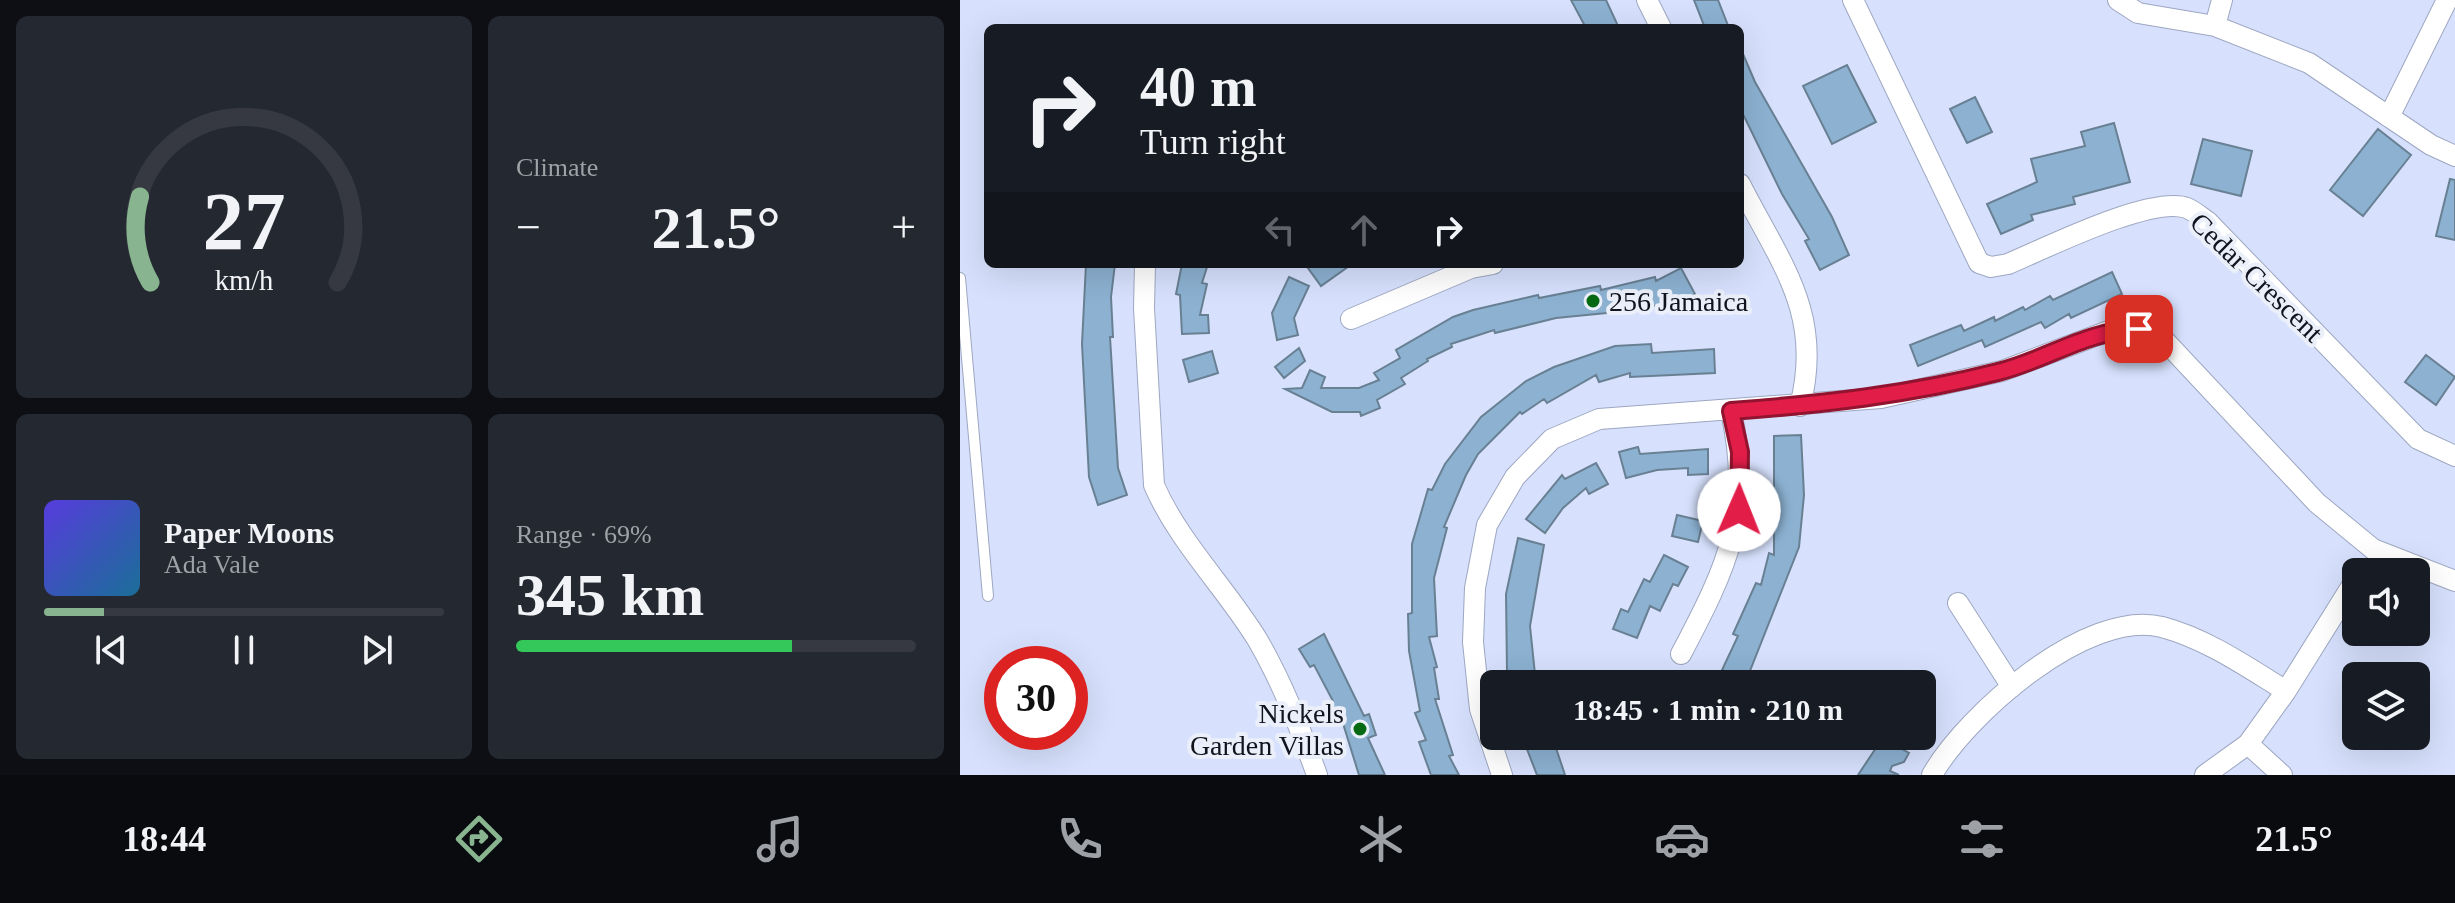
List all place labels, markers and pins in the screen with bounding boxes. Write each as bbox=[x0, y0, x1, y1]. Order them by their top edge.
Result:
place label: 256 Jamaica bbox=[1609, 286, 1749, 317]
marker: 256 Jamaica bbox=[1584, 292, 1602, 310]
pin bbox=[2105, 295, 2173, 363]
place label: Nickels Garden Villas bbox=[1190, 698, 1344, 761]
marker: Nickels Garden Villas bbox=[1351, 720, 1369, 738]

